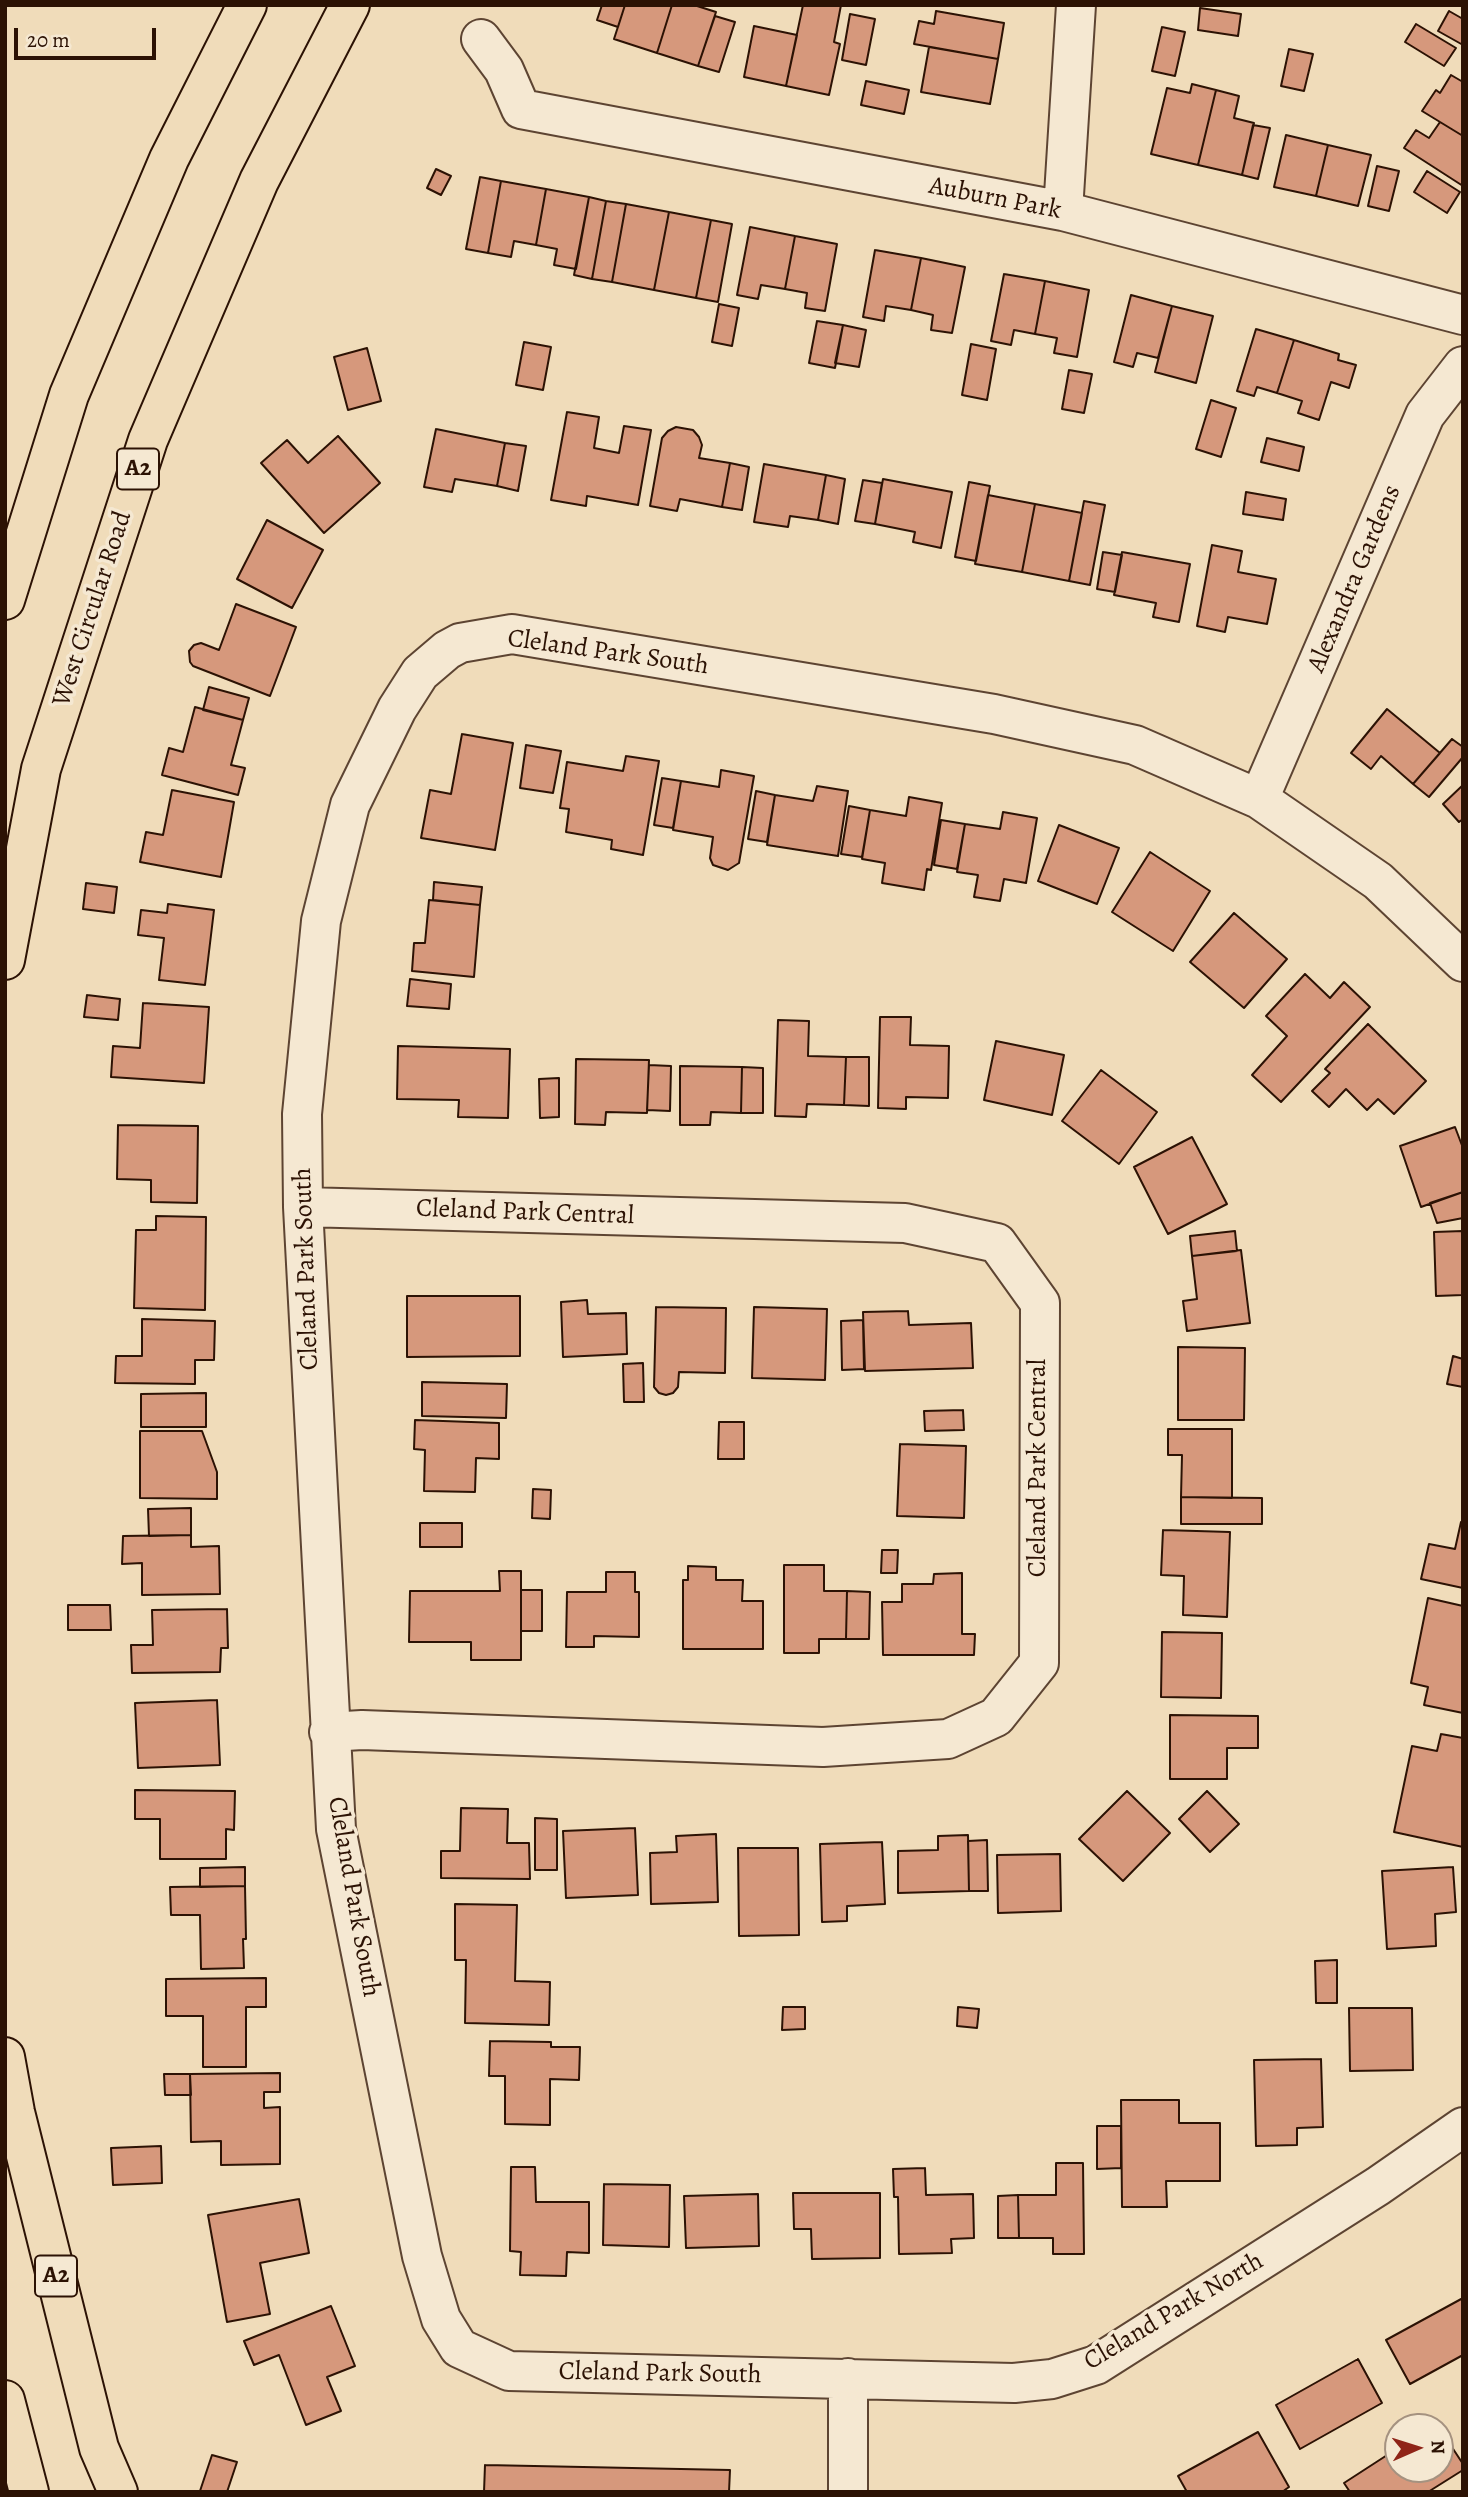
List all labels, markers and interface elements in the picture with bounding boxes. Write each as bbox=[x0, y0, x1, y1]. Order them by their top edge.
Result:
scale bar bbox=[18, 14, 159, 58]
text: 20 m bbox=[27, 26, 70, 54]
street label: Auburn Park bbox=[926, 171, 1064, 227]
road number: A2 bbox=[117, 448, 159, 490]
street label: Alexandra Gardens bbox=[1301, 481, 1409, 677]
street label: West Circular Road bbox=[47, 507, 139, 711]
street label: Cleland Park South bbox=[505, 623, 711, 683]
street label: Cleland Park South bbox=[288, 1167, 326, 1371]
street label: Cleland Park Central bbox=[415, 1194, 635, 1232]
street label: Cleland Park Central bbox=[1023, 1359, 1055, 1577]
street label: Cleland Park South bbox=[320, 1794, 386, 2000]
street label: Cleland Park North bbox=[1079, 2246, 1269, 2378]
road number: A2 bbox=[35, 2256, 77, 2297]
street label: Cleland Park South bbox=[558, 2357, 762, 2391]
north arrow bbox=[1384, 2413, 1454, 2483]
text: N bbox=[1425, 2439, 1451, 2455]

